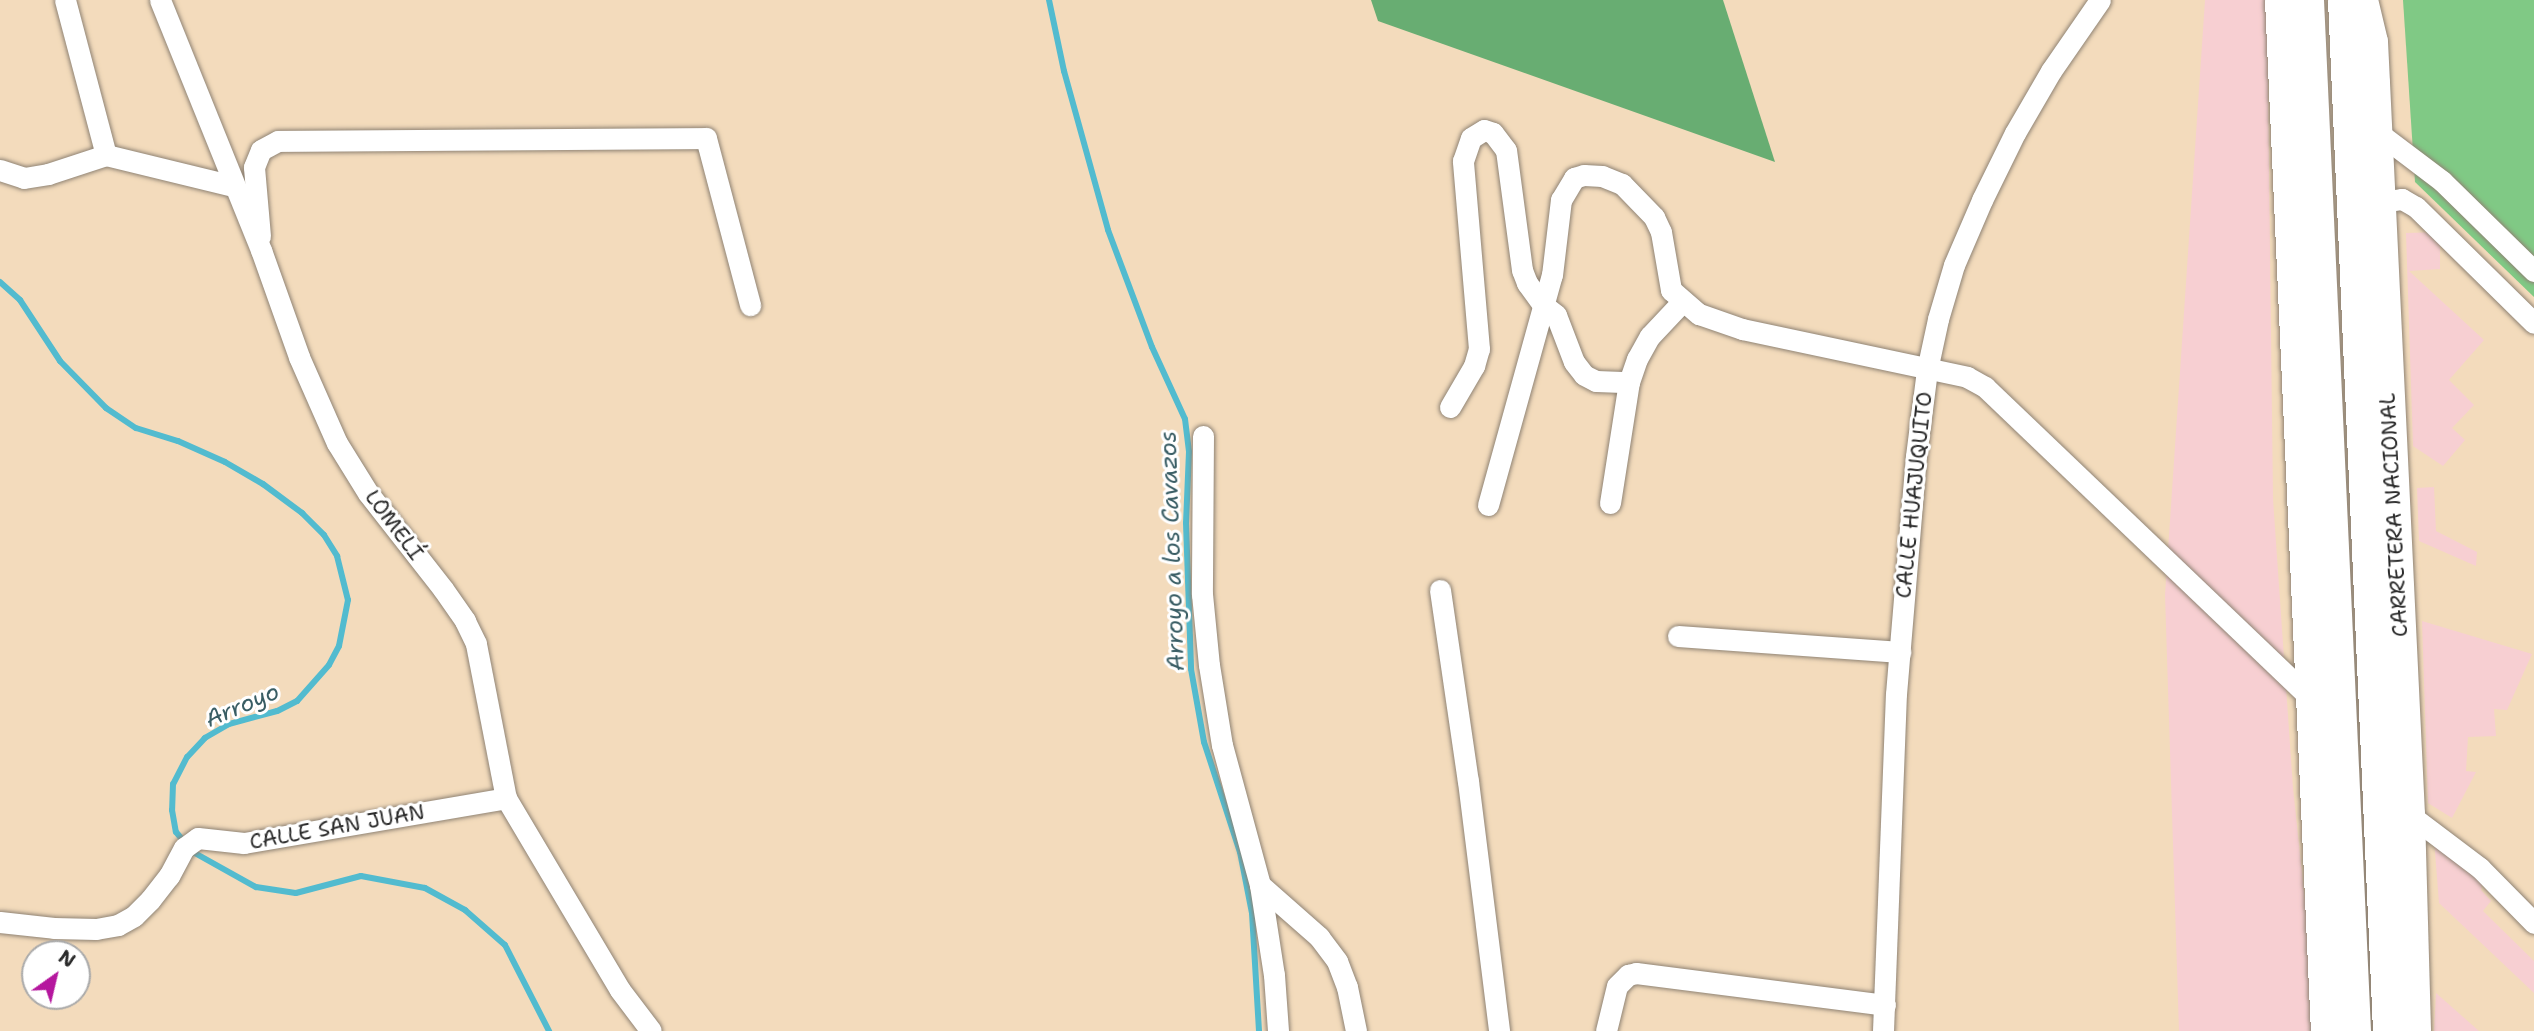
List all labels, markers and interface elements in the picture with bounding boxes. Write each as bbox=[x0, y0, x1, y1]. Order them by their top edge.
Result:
street label: CALLE HUAJUQUITO bbox=[1891, 390, 1937, 600]
street label: CARRETERA NACIONAL bbox=[2375, 392, 2413, 638]
water label: Arroyo a los Cavazos bbox=[1154, 431, 1190, 671]
street label: LOMELÍ bbox=[359, 485, 429, 565]
water label: Arroyo bbox=[201, 677, 283, 733]
street label: CALLE SAN JUAN bbox=[248, 799, 426, 855]
north arrow bbox=[21, 940, 91, 1010]
text: N bbox=[54, 944, 80, 973]

